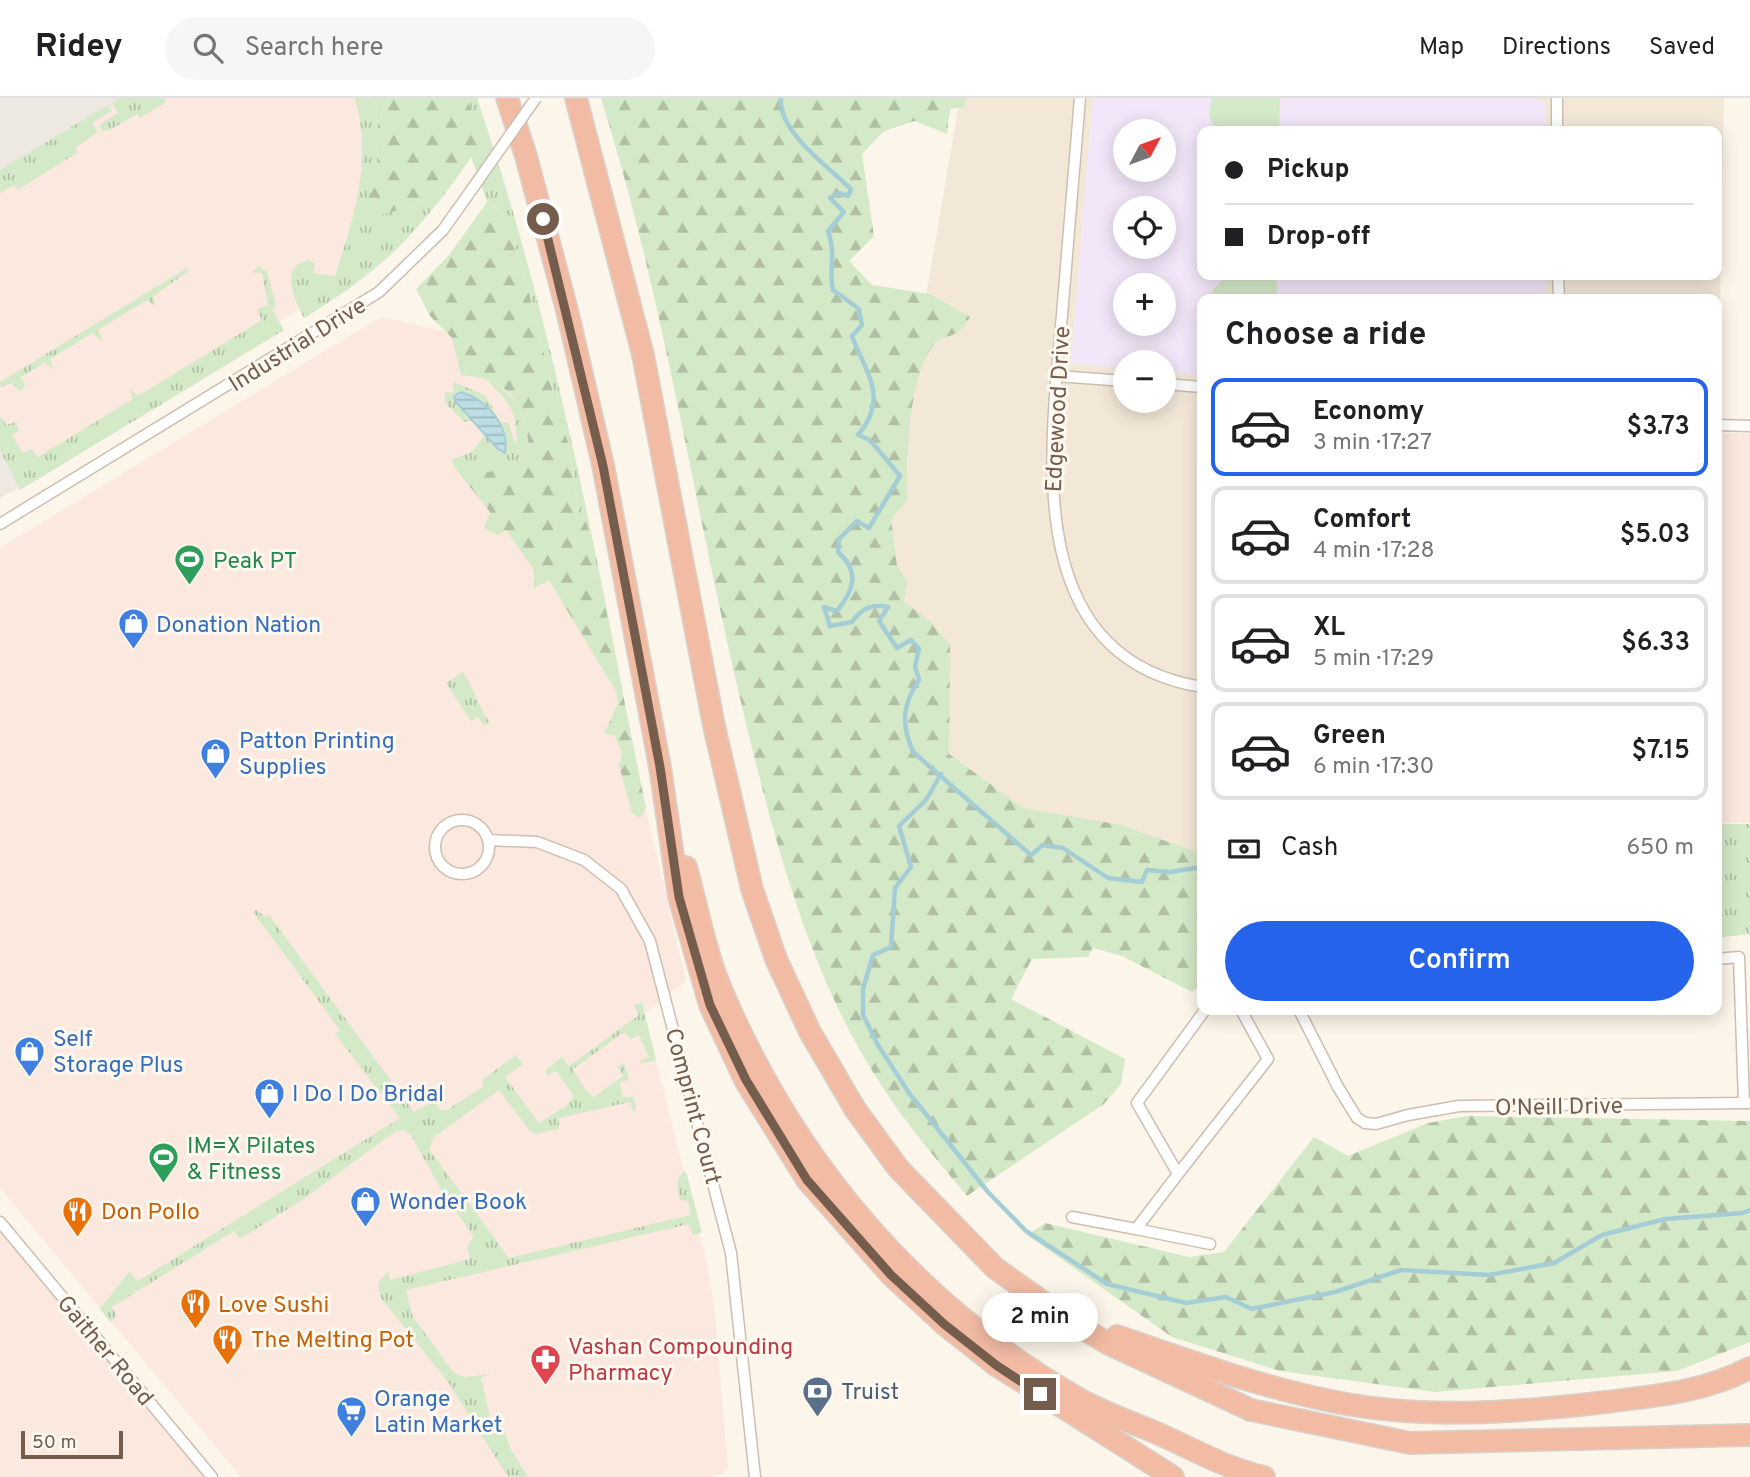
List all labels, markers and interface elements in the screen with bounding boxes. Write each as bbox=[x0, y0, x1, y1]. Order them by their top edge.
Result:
search box bbox=[165, 17, 655, 80]
text: Ridey bbox=[35, 27, 123, 69]
icon: search bbox=[189, 29, 227, 67]
text: Search here bbox=[245, 32, 384, 65]
text: Map bbox=[1419, 33, 1464, 63]
text: Directions bbox=[1502, 33, 1611, 63]
text: Saved bbox=[1649, 33, 1715, 63]
north arrow bbox=[1113, 119, 1176, 182]
map controls bbox=[1113, 119, 1176, 413]
text: Pickup bbox=[1267, 154, 1350, 187]
button: locate bbox=[1113, 196, 1176, 259]
route start bbox=[527, 203, 559, 235]
text: Drop-off bbox=[1267, 221, 1370, 254]
button: + bbox=[1113, 273, 1176, 336]
street label: Industrial Drive bbox=[224, 292, 372, 400]
text: Choose a ride bbox=[1225, 316, 1426, 356]
street label: Edgewood Drive bbox=[1041, 325, 1078, 493]
button: − bbox=[1113, 350, 1176, 413]
icon: car bbox=[1229, 396, 1292, 459]
text: Economy bbox=[1313, 396, 1424, 429]
text: $3.73 bbox=[1626, 411, 1690, 444]
text: 3 min · 17:27 bbox=[1313, 429, 1432, 458]
icon: car bbox=[1229, 504, 1292, 567]
text: Comfort bbox=[1313, 504, 1411, 537]
text: $5.03 bbox=[1620, 519, 1690, 552]
text: 4 min · 17:28 bbox=[1313, 537, 1435, 566]
sports icon: Peak PT bbox=[173, 543, 207, 587]
place label: Peak PT bbox=[213, 548, 297, 577]
shop icon: Donation Nation bbox=[116, 607, 150, 651]
place label: Donation Nation bbox=[156, 612, 321, 641]
icon: car bbox=[1229, 612, 1292, 675]
text: XL bbox=[1313, 612, 1345, 645]
text: $6.33 bbox=[1621, 627, 1690, 660]
text: 5 min · 17:29 bbox=[1313, 645, 1434, 674]
icon: car bbox=[1229, 720, 1292, 783]
text: Green bbox=[1313, 720, 1386, 753]
place label: Patton Printing Supplies bbox=[239, 728, 395, 783]
text: $7.15 bbox=[1631, 735, 1690, 768]
shop icon: Patton Printing Supplies bbox=[199, 736, 233, 780]
text: 6 min · 17:30 bbox=[1313, 753, 1434, 782]
icon: cash bbox=[1225, 830, 1263, 868]
text: Cash bbox=[1281, 832, 1338, 865]
text: 650 m bbox=[1626, 834, 1694, 863]
button: Confirm bbox=[1225, 921, 1694, 1001]
street label: Comprint Court bbox=[657, 1025, 726, 1188]
place label: Self Storage Plus bbox=[53, 1026, 184, 1081]
shop icon: Self Storage Plus bbox=[13, 1034, 47, 1078]
shop icon: I Do I Do Bridal bbox=[252, 1076, 286, 1120]
place label: I Do I Do Bridal bbox=[292, 1081, 444, 1110]
street label: O'Neill Drive bbox=[1495, 1093, 1623, 1124]
place label: IM=X Pilates & Fitness bbox=[187, 1133, 316, 1188]
sports icon: IM=X Pilates & Fitness bbox=[147, 1141, 181, 1185]
shop icon: Wonder Book bbox=[349, 1184, 383, 1228]
place label: Wonder Book bbox=[389, 1189, 527, 1218]
restaurant icon: Don Pollo bbox=[61, 1194, 95, 1238]
place label: Don Pollo bbox=[101, 1199, 200, 1228]
restaurant icon: Love Sushi bbox=[178, 1287, 212, 1331]
street label: Gaither Road bbox=[49, 1290, 159, 1413]
place label: Love Sushi bbox=[218, 1292, 329, 1321]
callout: 2 min bbox=[982, 1292, 1098, 1342]
text: 2 min bbox=[1010, 1303, 1070, 1332]
restaurant icon: The Melting Pot bbox=[211, 1322, 245, 1366]
place label: The Melting Pot bbox=[251, 1327, 414, 1356]
place label: Vashan Compounding Pharmacy bbox=[568, 1334, 793, 1389]
pharmacy icon: Vashan Compounding Pharmacy bbox=[528, 1342, 562, 1386]
bank icon: Truist bbox=[801, 1374, 835, 1418]
route end bbox=[1024, 1378, 1056, 1410]
place label: Truist bbox=[841, 1379, 899, 1408]
place label: Orange Latin Market bbox=[374, 1386, 502, 1441]
supermarket icon: Orange Latin Market bbox=[334, 1394, 368, 1438]
scale bar bbox=[21, 1428, 122, 1460]
text: 50 m bbox=[32, 1431, 77, 1455]

